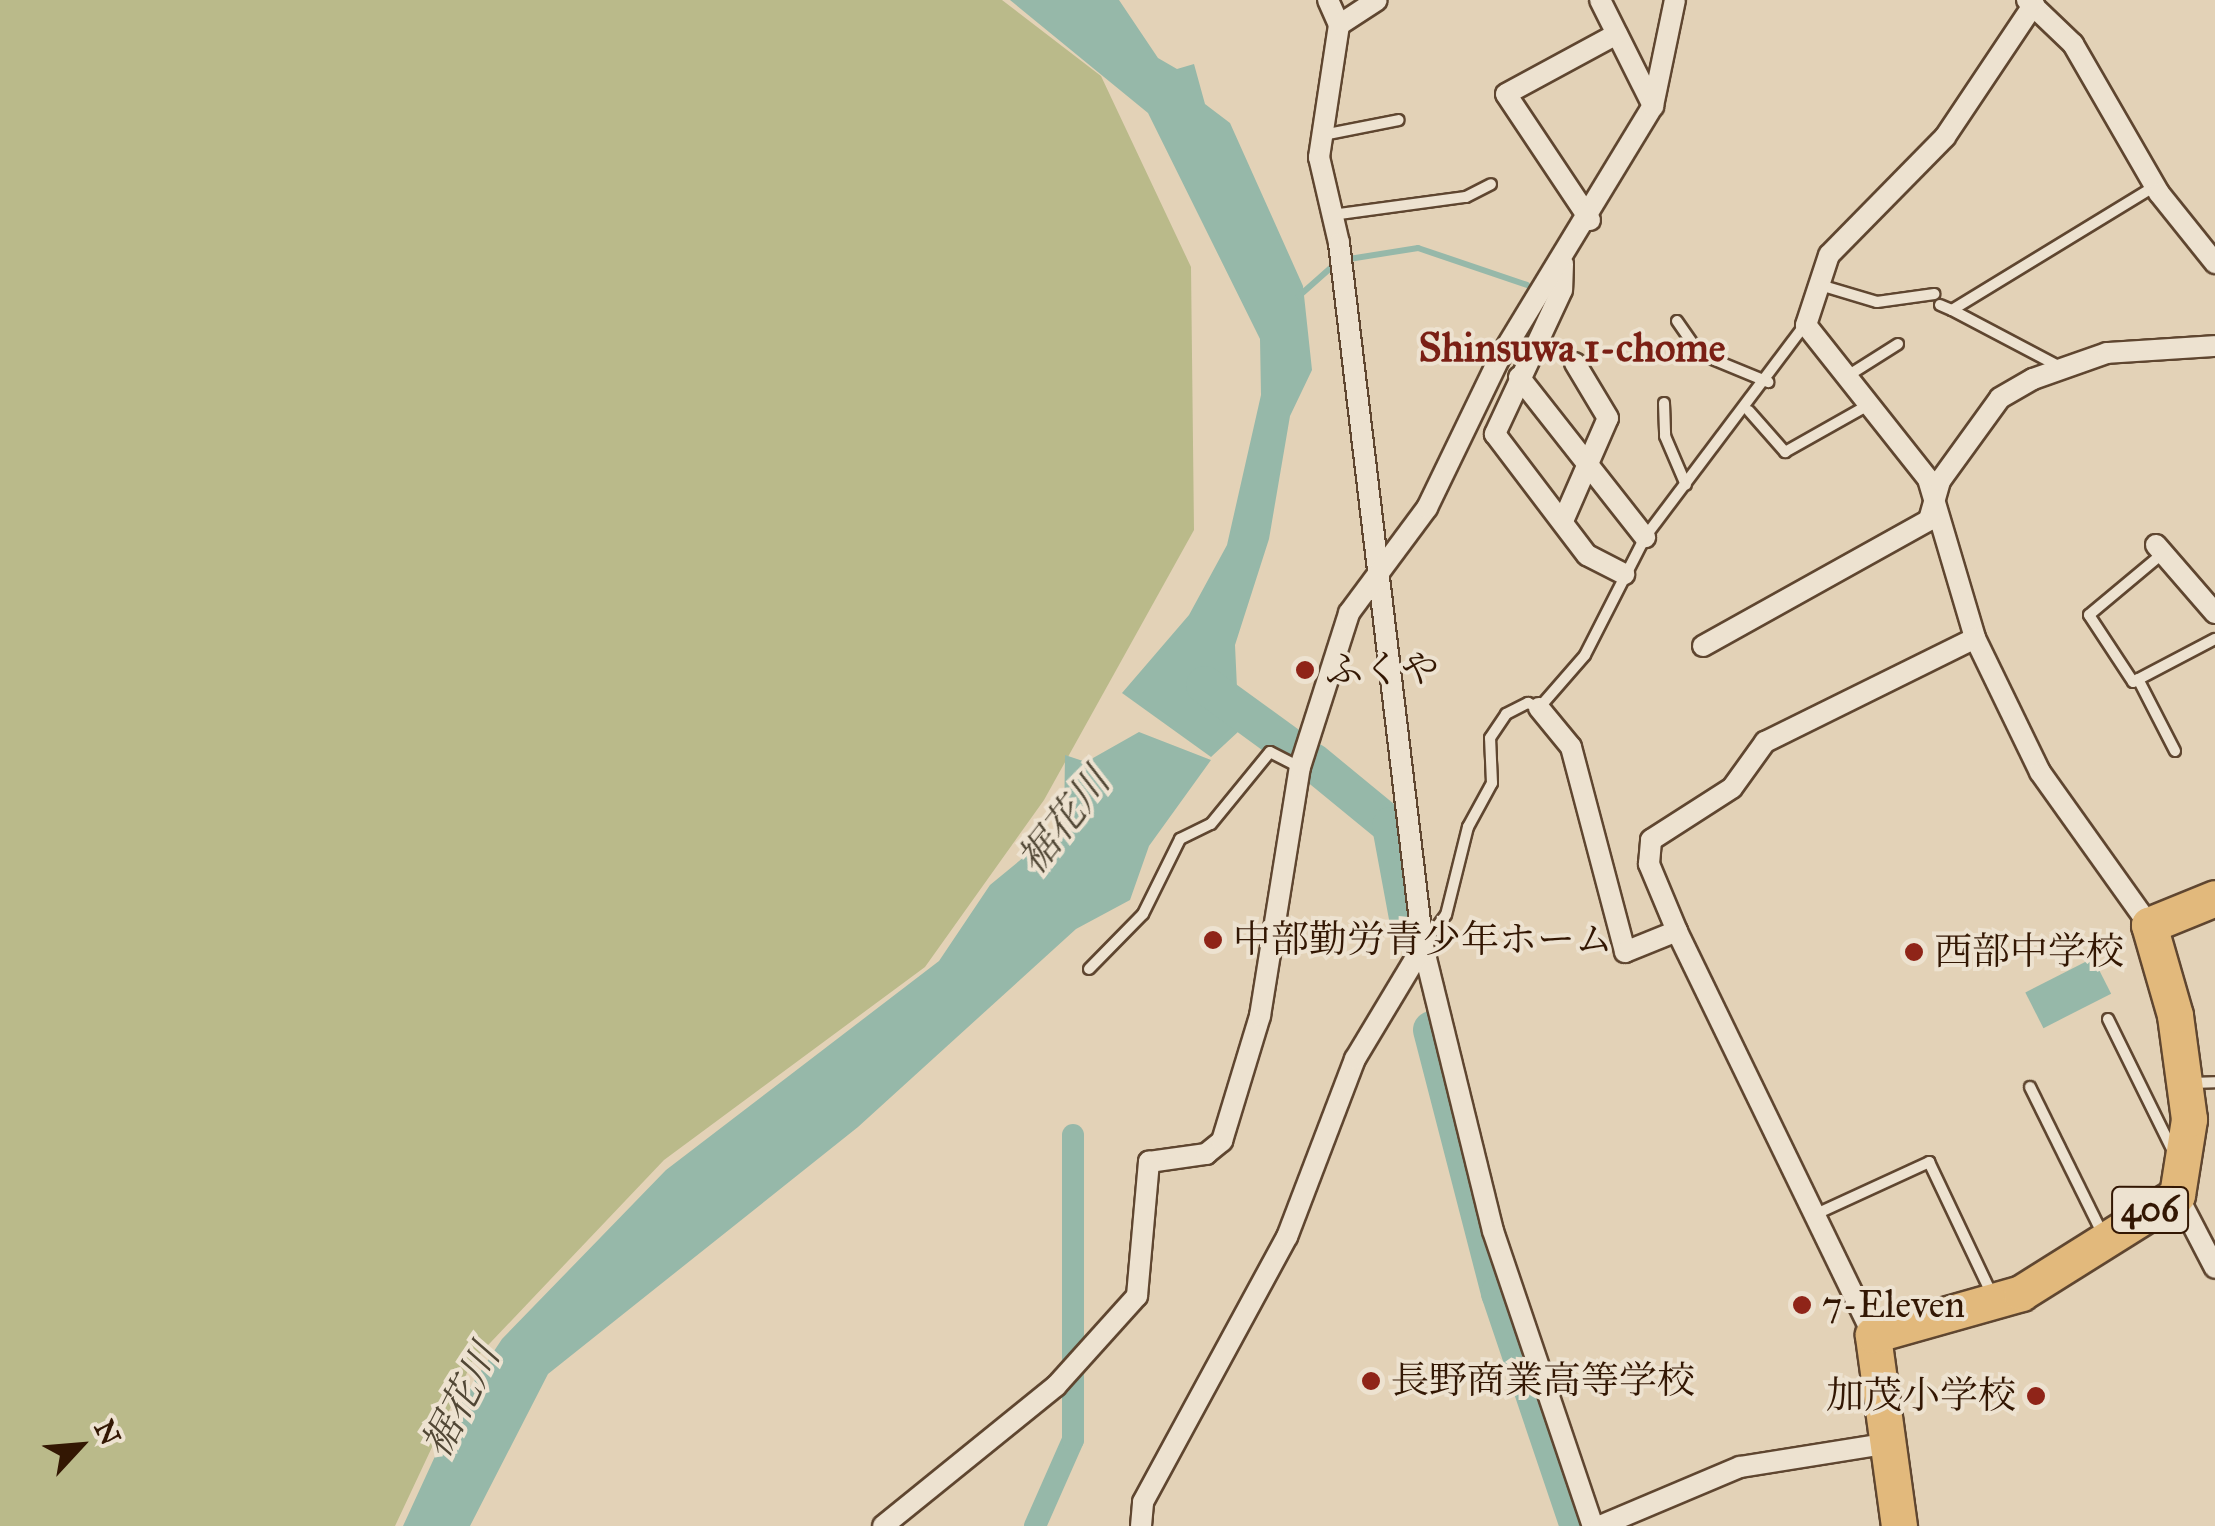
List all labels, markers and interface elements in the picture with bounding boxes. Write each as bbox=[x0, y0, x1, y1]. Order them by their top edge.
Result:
district label: Shinsuwa 1-chome bbox=[1419, 324, 1725, 372]
place label: ふくや bbox=[1325, 647, 1439, 693]
marker: ふくや bbox=[1294, 659, 1316, 681]
water label: 裾花川 bbox=[1008, 759, 1120, 883]
place label: 中部勤労青少年ホーム bbox=[1233, 917, 1613, 963]
marker: 中部勤労青少年ホーム bbox=[1202, 929, 1224, 951]
place label: 西部中学校 bbox=[1934, 929, 2124, 975]
marker: 西部中学校 bbox=[1903, 941, 1925, 963]
road number: 406 bbox=[2110, 1180, 2190, 1240]
place label: 7-Eleven bbox=[1822, 1282, 1965, 1328]
marker: 7-Eleven bbox=[1791, 1294, 1813, 1316]
water label: 裾花川 bbox=[412, 1337, 510, 1465]
place label: 長野商業高等学校 bbox=[1391, 1358, 1695, 1404]
marker: 長野商業高等学校 bbox=[1360, 1370, 1382, 1392]
place label: 加茂小学校 bbox=[1826, 1373, 2016, 1419]
marker: 加茂小学校 bbox=[2025, 1385, 2047, 1407]
north arrow bbox=[30, 1396, 130, 1496]
text: N bbox=[86, 1414, 128, 1451]

